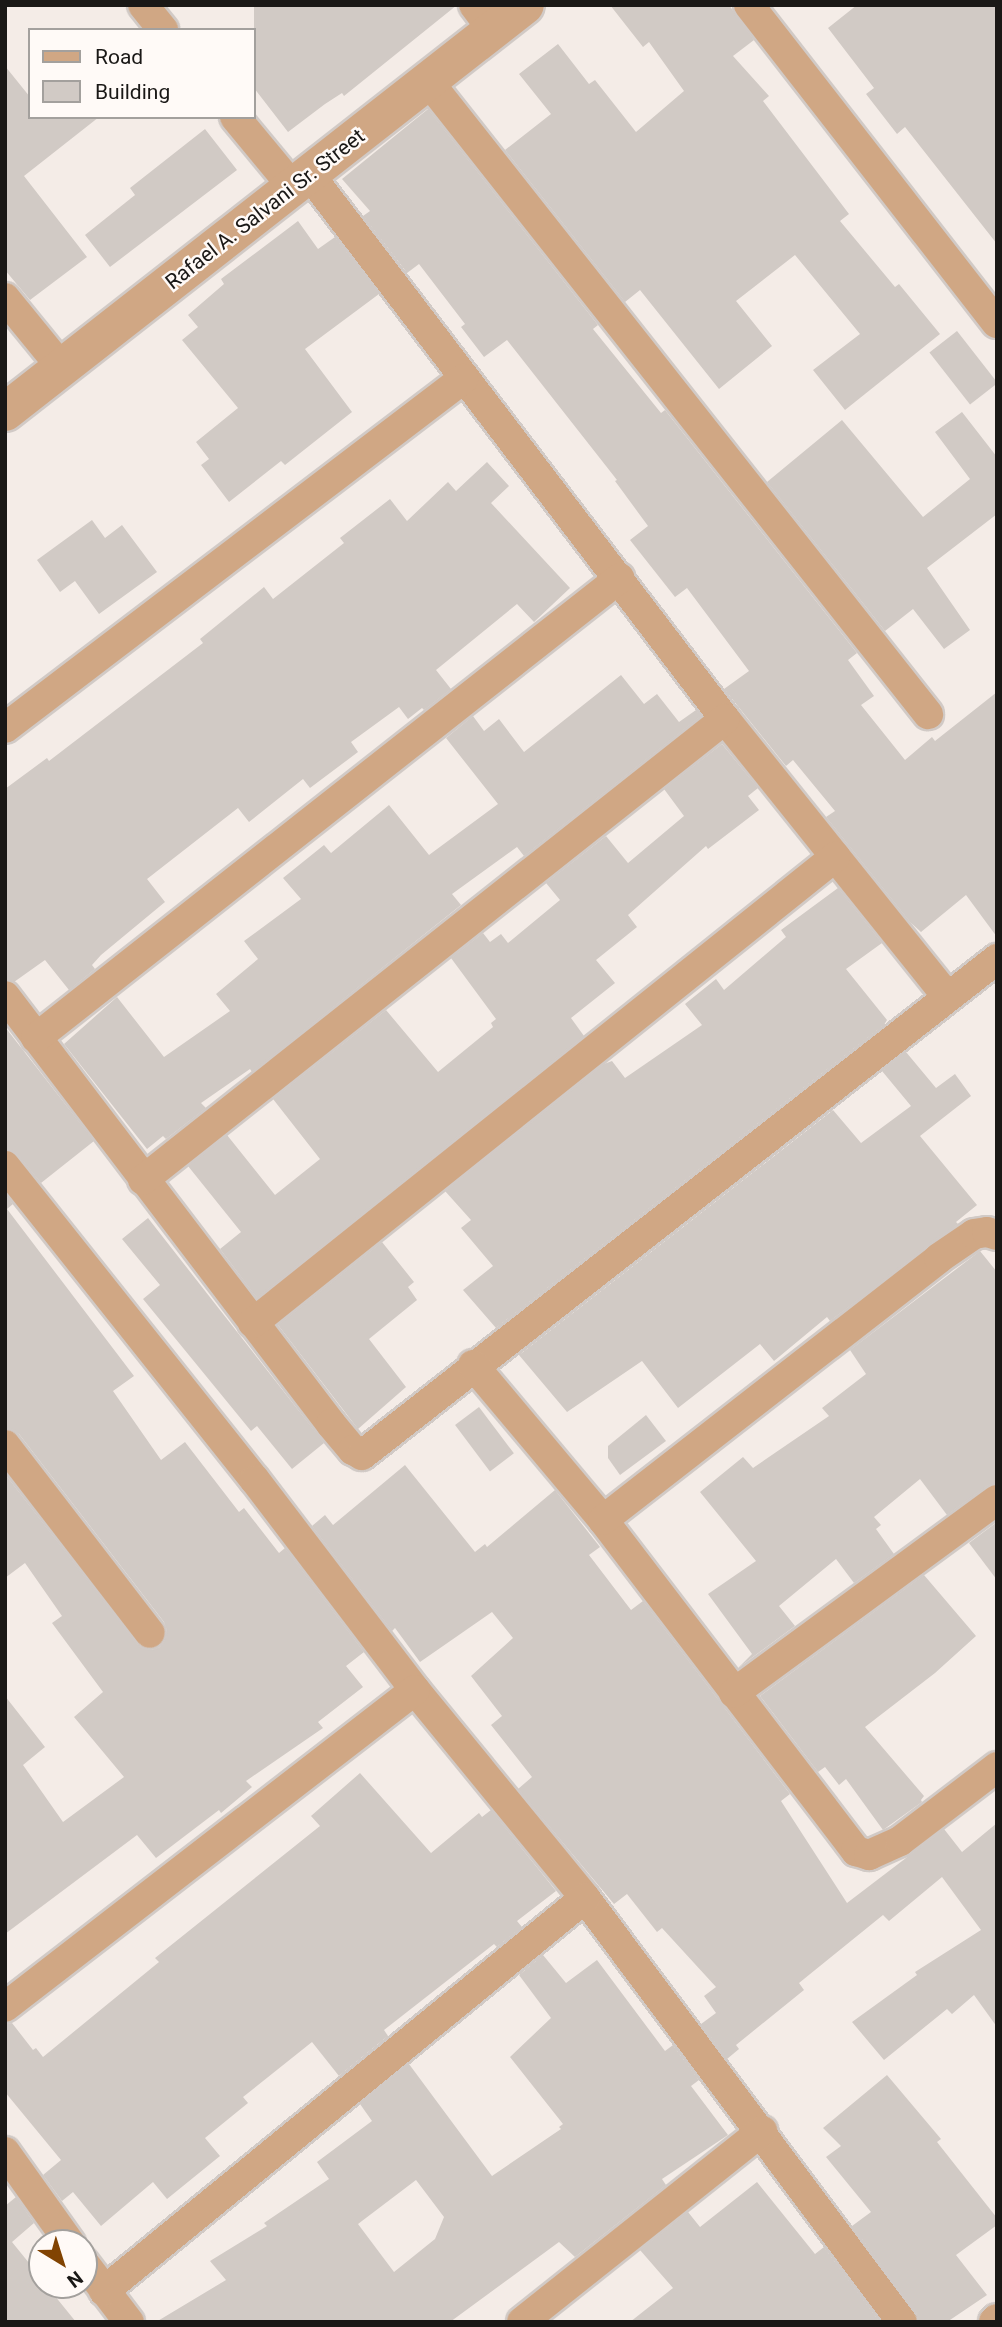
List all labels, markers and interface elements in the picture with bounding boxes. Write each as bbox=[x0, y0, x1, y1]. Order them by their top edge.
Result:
legend bbox=[28, 28, 256, 119]
text: Road bbox=[95, 45, 143, 69]
text: Building bbox=[95, 80, 170, 104]
street label: Rafael A. Salvani Sr. Street bbox=[160, 123, 370, 295]
north arrow bbox=[28, 2229, 98, 2299]
text: N bbox=[63, 2266, 87, 2293]

